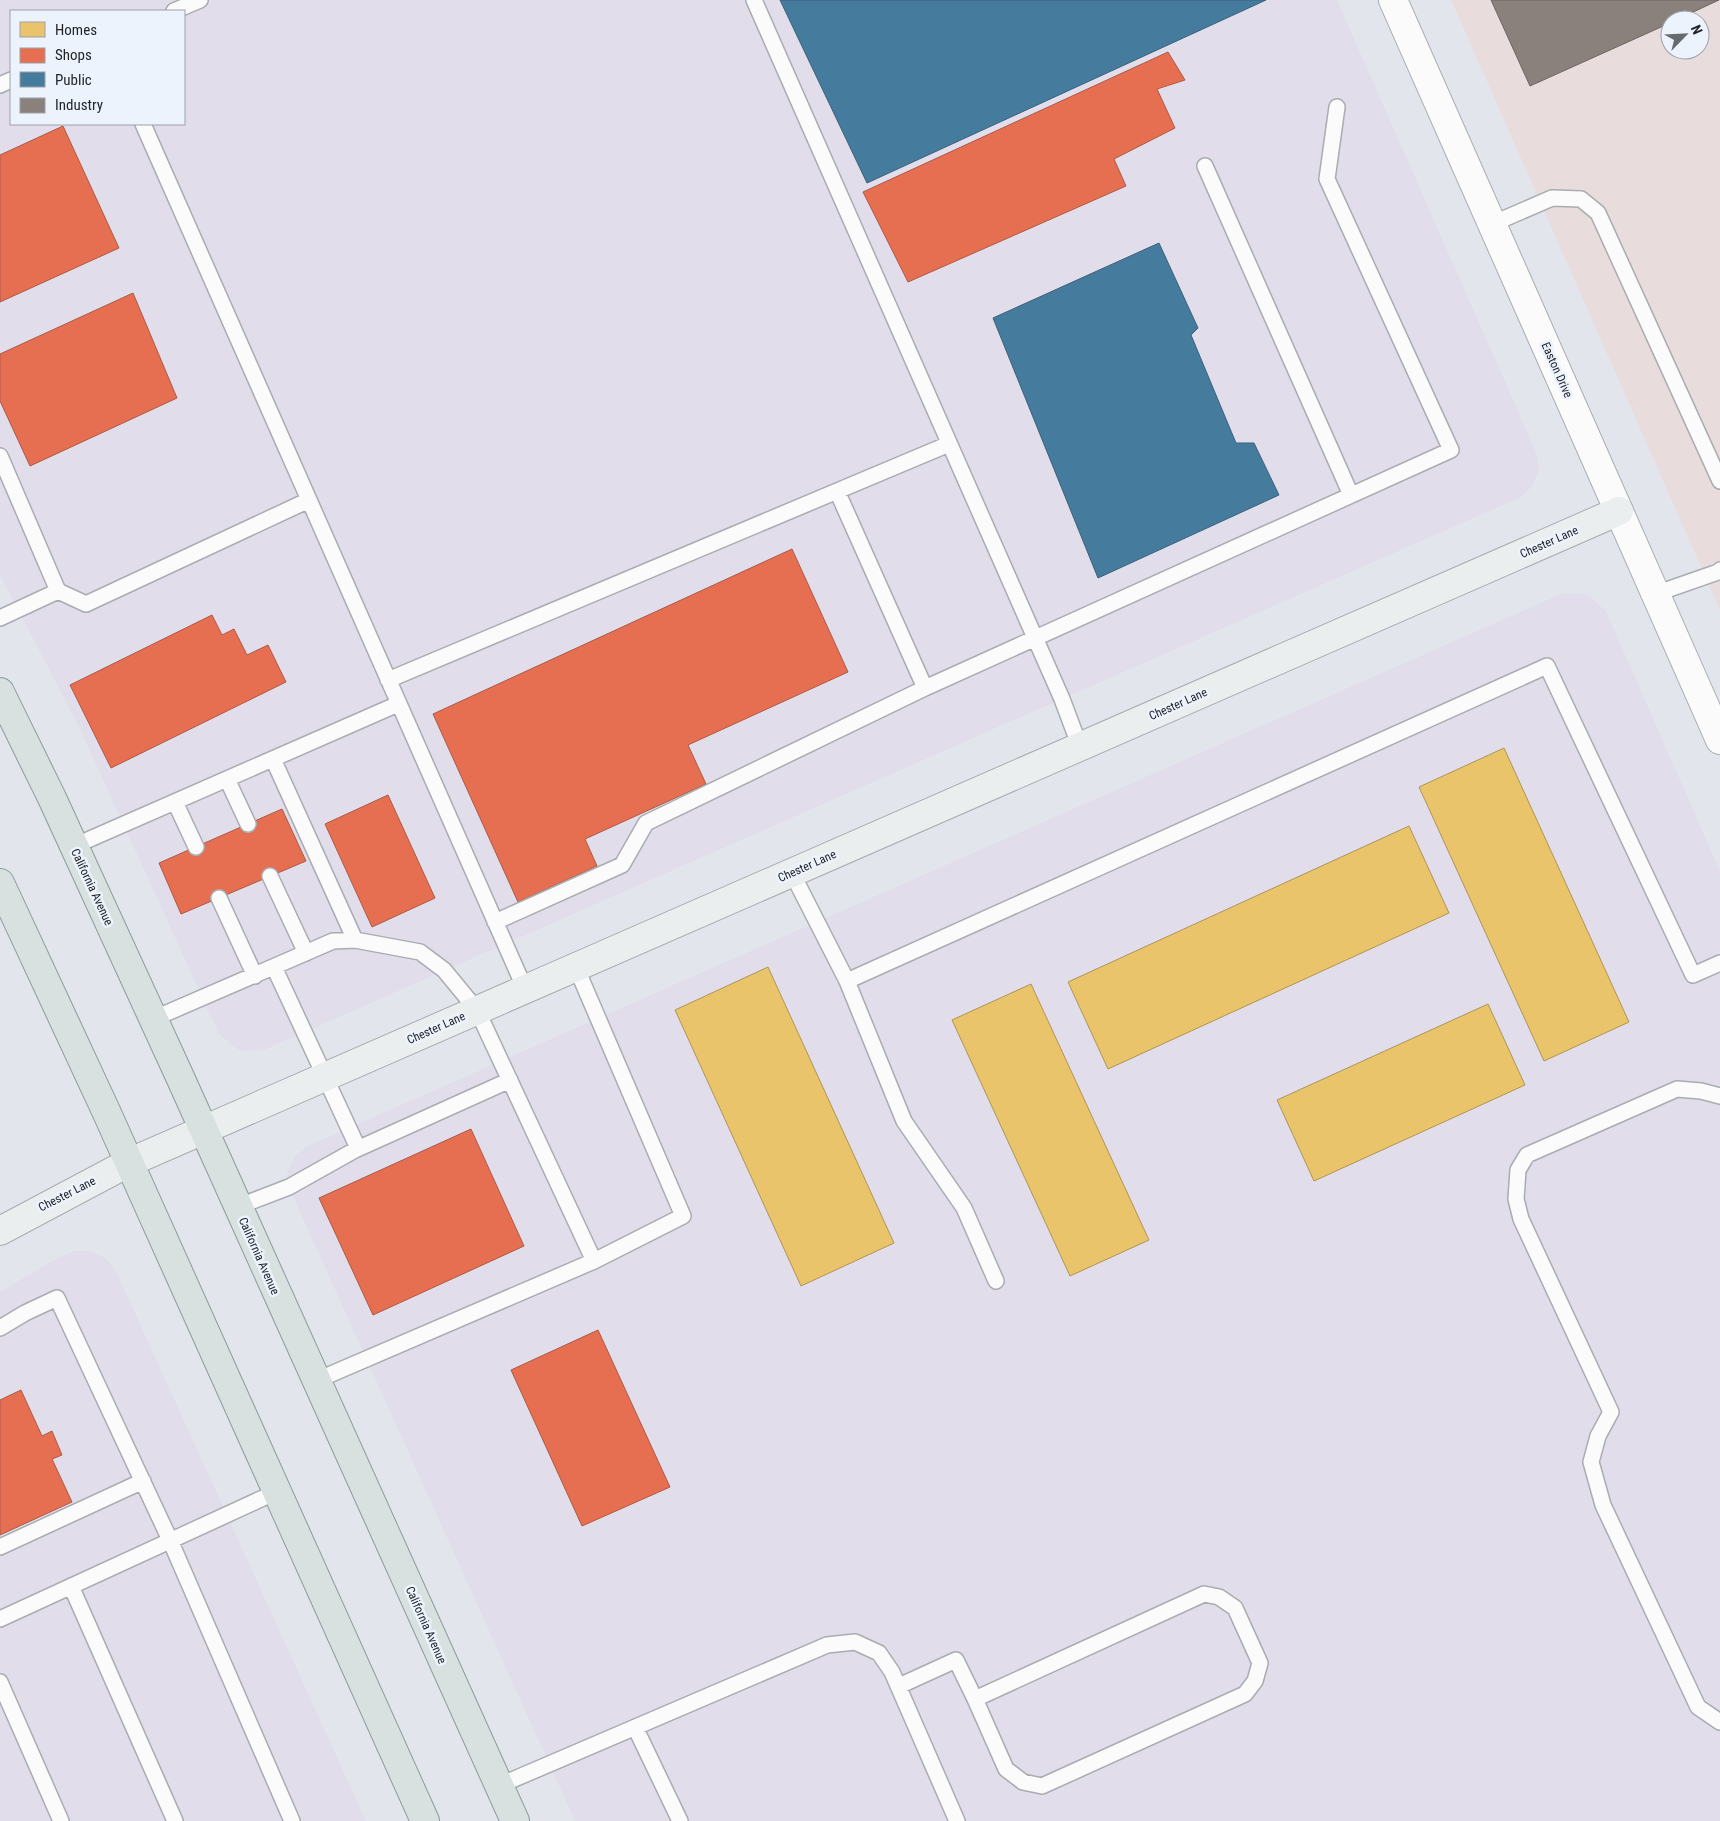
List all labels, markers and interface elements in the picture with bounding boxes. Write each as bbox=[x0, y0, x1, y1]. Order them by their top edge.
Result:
legend bbox=[10, 10, 185, 125]
north arrow bbox=[1660, 10, 1710, 60]
text: Homes bbox=[55, 21, 97, 39]
text: N bbox=[1688, 23, 1706, 37]
text: Shops bbox=[55, 46, 92, 64]
text: Public bbox=[55, 71, 92, 89]
text: Industry bbox=[55, 96, 103, 114]
street label: Easton Drive bbox=[1539, 340, 1576, 400]
street label: Chester Lane bbox=[1518, 523, 1581, 561]
street label: Chester Lane bbox=[1147, 685, 1210, 723]
street label: California Avenue bbox=[68, 846, 116, 928]
street label: Chester Lane bbox=[776, 847, 839, 885]
street label: Chester Lane bbox=[405, 1009, 468, 1047]
street label: Chester Lane bbox=[36, 1173, 98, 1214]
street label: California Avenue bbox=[236, 1215, 282, 1297]
street label: California Avenue bbox=[403, 1584, 449, 1666]

